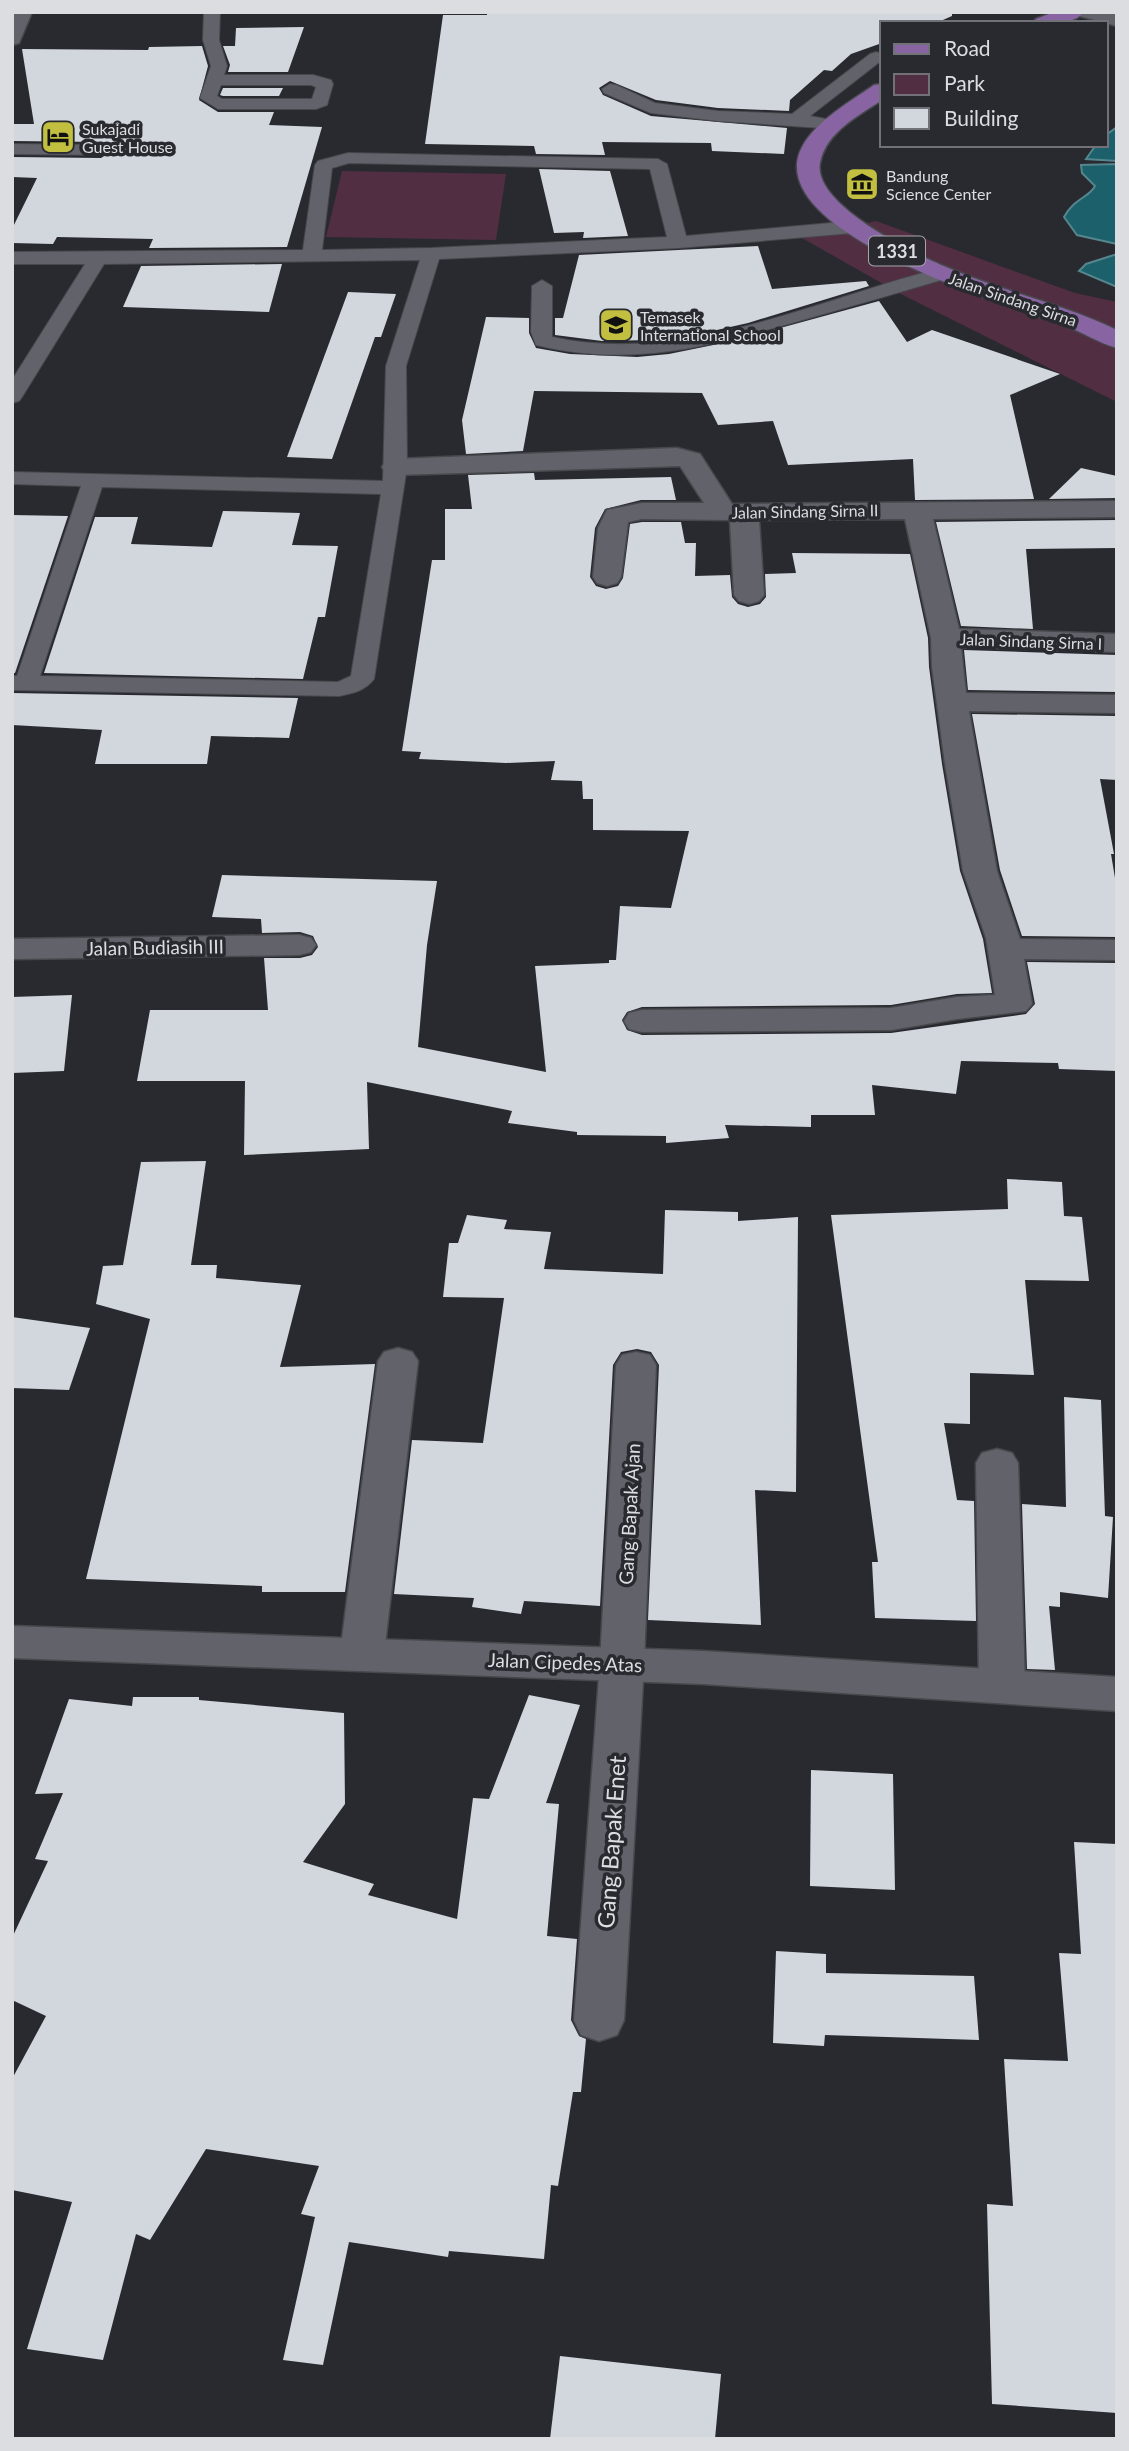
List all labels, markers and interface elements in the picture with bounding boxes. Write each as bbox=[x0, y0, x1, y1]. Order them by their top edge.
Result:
legend bbox=[880, 21, 1108, 147]
text: Road bbox=[944, 35, 991, 60]
text: Park bbox=[944, 70, 985, 95]
text: Building bbox=[944, 105, 1019, 130]
hotel icon: Sukajadi Guest House bbox=[39, 118, 77, 156]
place label: Sukajadi Guest House bbox=[82, 119, 173, 156]
museum icon: Bandung Science Center bbox=[843, 165, 881, 203]
place label: Bandung Science Center bbox=[886, 166, 991, 203]
road number: 1331 bbox=[869, 236, 925, 265]
street label: Jalan Sindang Sirna bbox=[947, 268, 1079, 330]
school or university icon: Temasek International School bbox=[597, 306, 635, 344]
place label: Temasek International School bbox=[640, 307, 781, 344]
street label: Jalan Sindang Sirna II bbox=[731, 500, 879, 522]
street label: Jalan Sindang Sirna I bbox=[959, 629, 1103, 653]
street label: Jalan Budiasih III bbox=[86, 934, 224, 960]
street label: Gang Bapak Ajan bbox=[614, 1443, 644, 1585]
street label: Jalan Cipedes Atas bbox=[487, 1648, 643, 1676]
street label: Gang Bapak Enet bbox=[591, 1754, 631, 1929]

